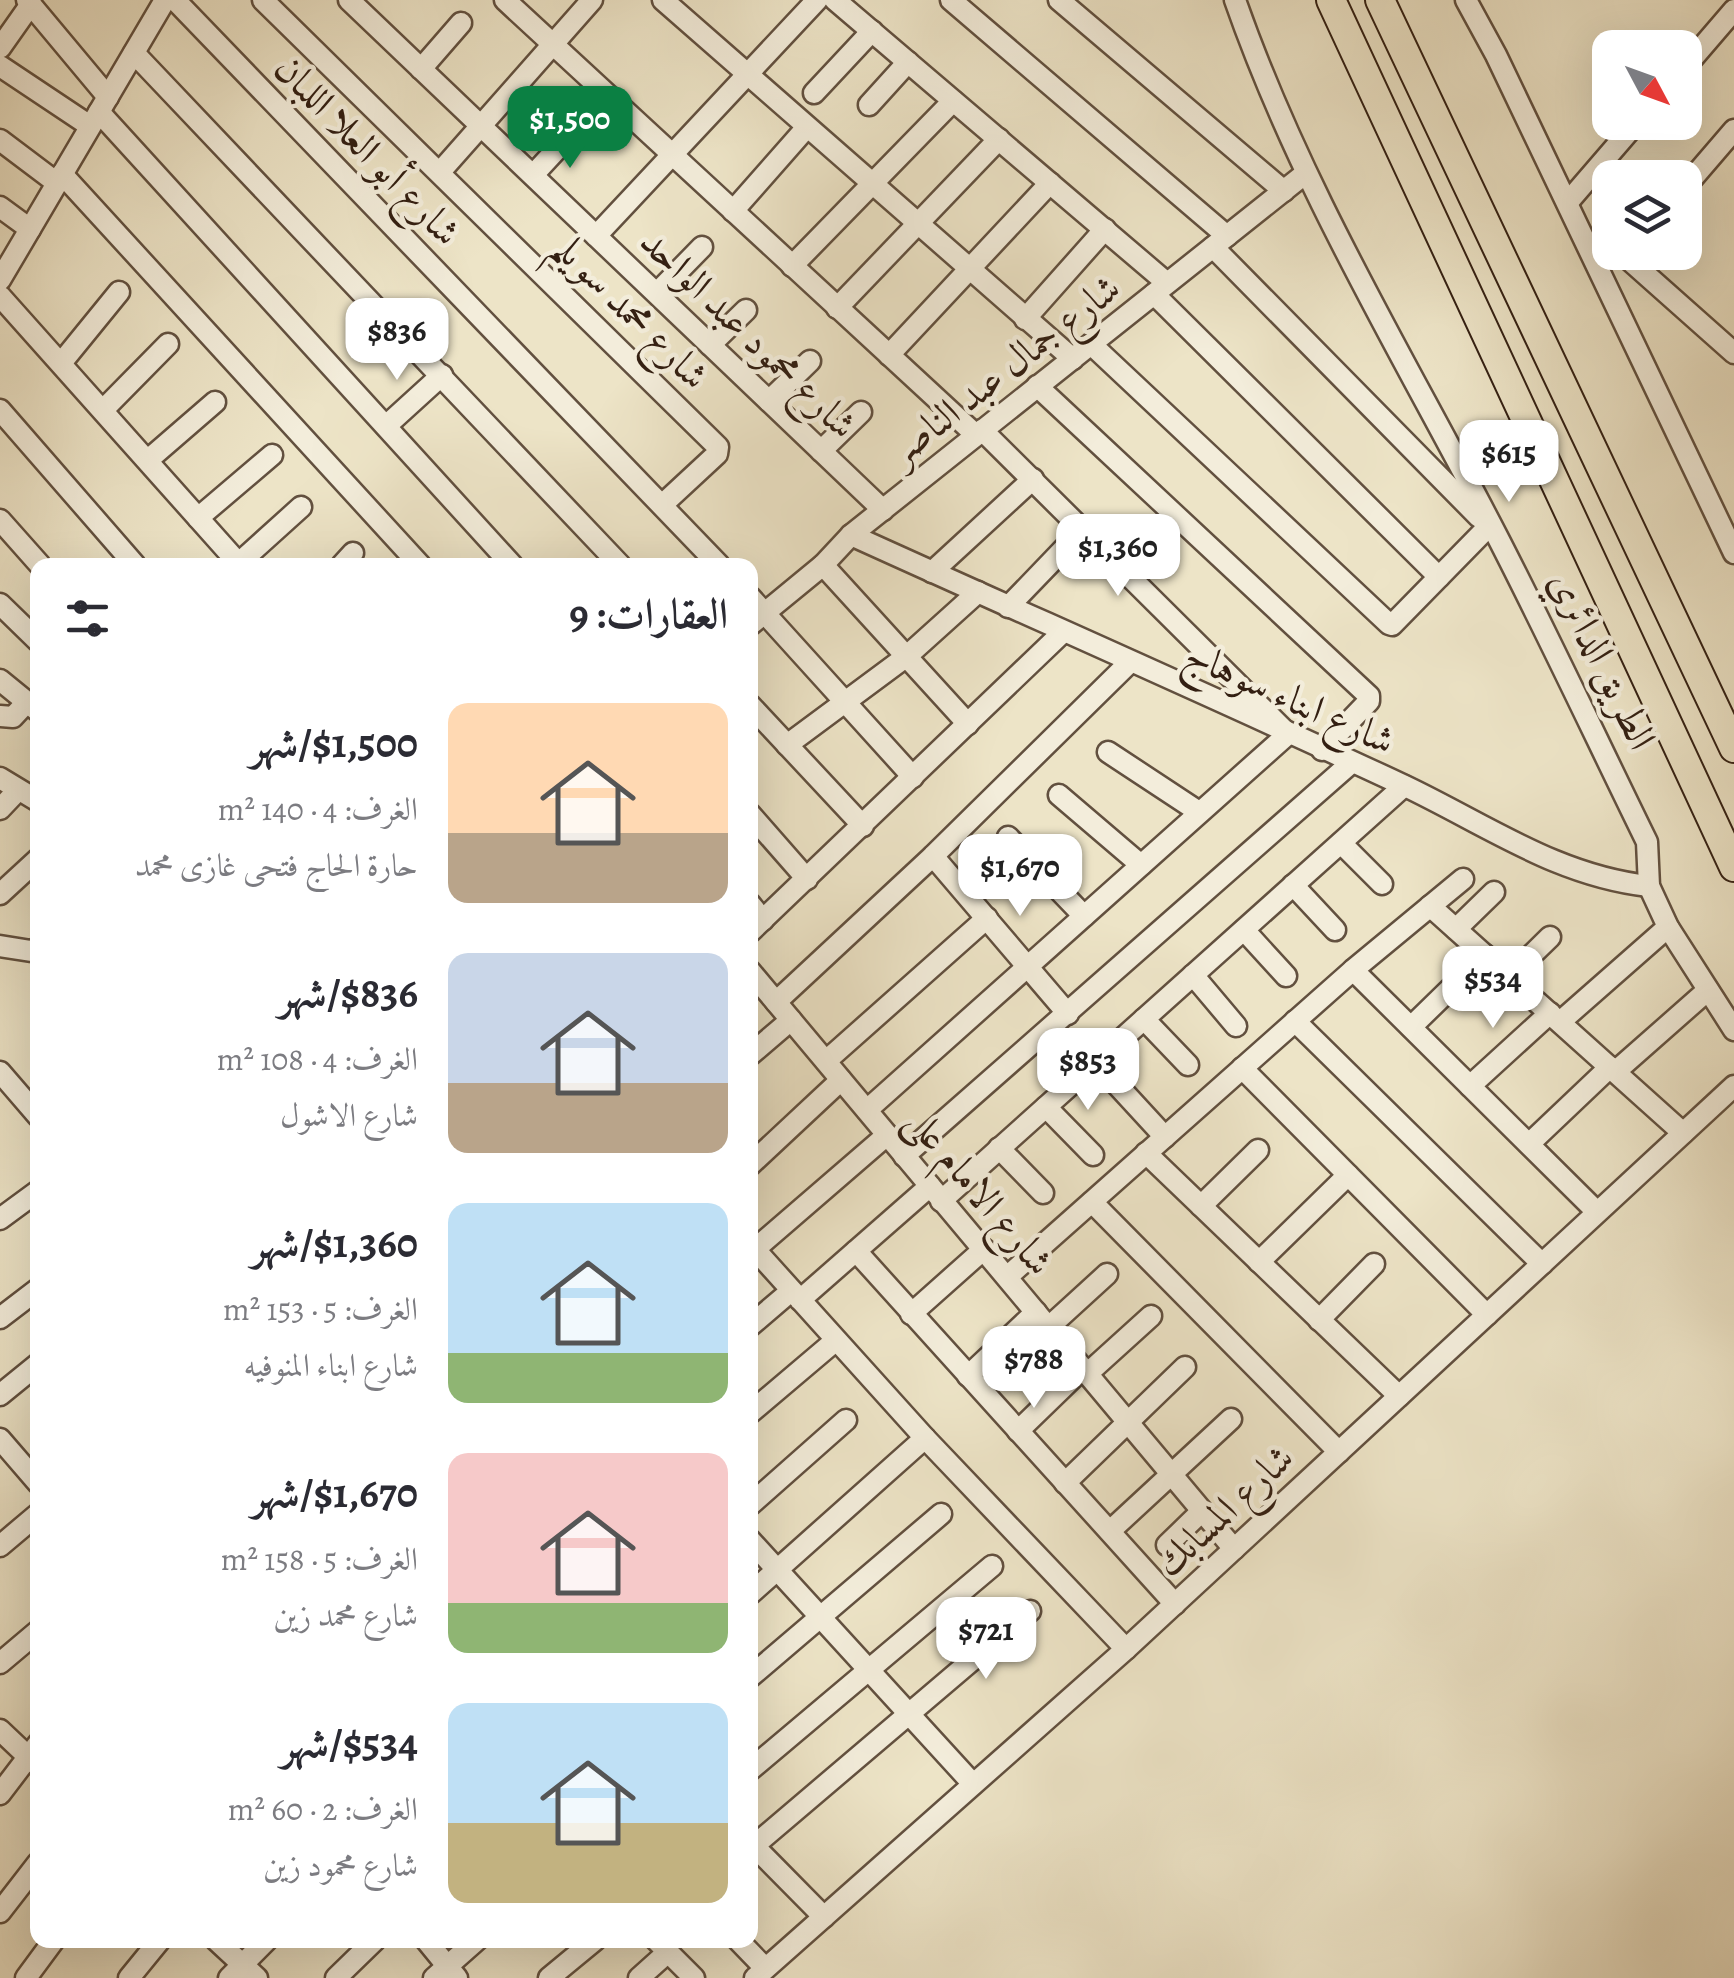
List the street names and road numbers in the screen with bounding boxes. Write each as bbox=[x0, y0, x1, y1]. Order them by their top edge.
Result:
street label: شارع أبو العلا اللبان bbox=[258, 41, 474, 262]
street label: شارع محمود عبد الواحد bbox=[624, 215, 870, 455]
street label: شارع محمد سويلم bbox=[531, 220, 722, 411]
street label: شارع جمال عبد الناصر bbox=[873, 261, 1136, 484]
street label: الطريق الدائري bbox=[1532, 561, 1670, 760]
street label: شارع ابناء سوهاج bbox=[1173, 626, 1404, 775]
street label: شارع الامام على bbox=[888, 1095, 1067, 1292]
street label: شارع المسابك bbox=[1142, 1431, 1310, 1593]

